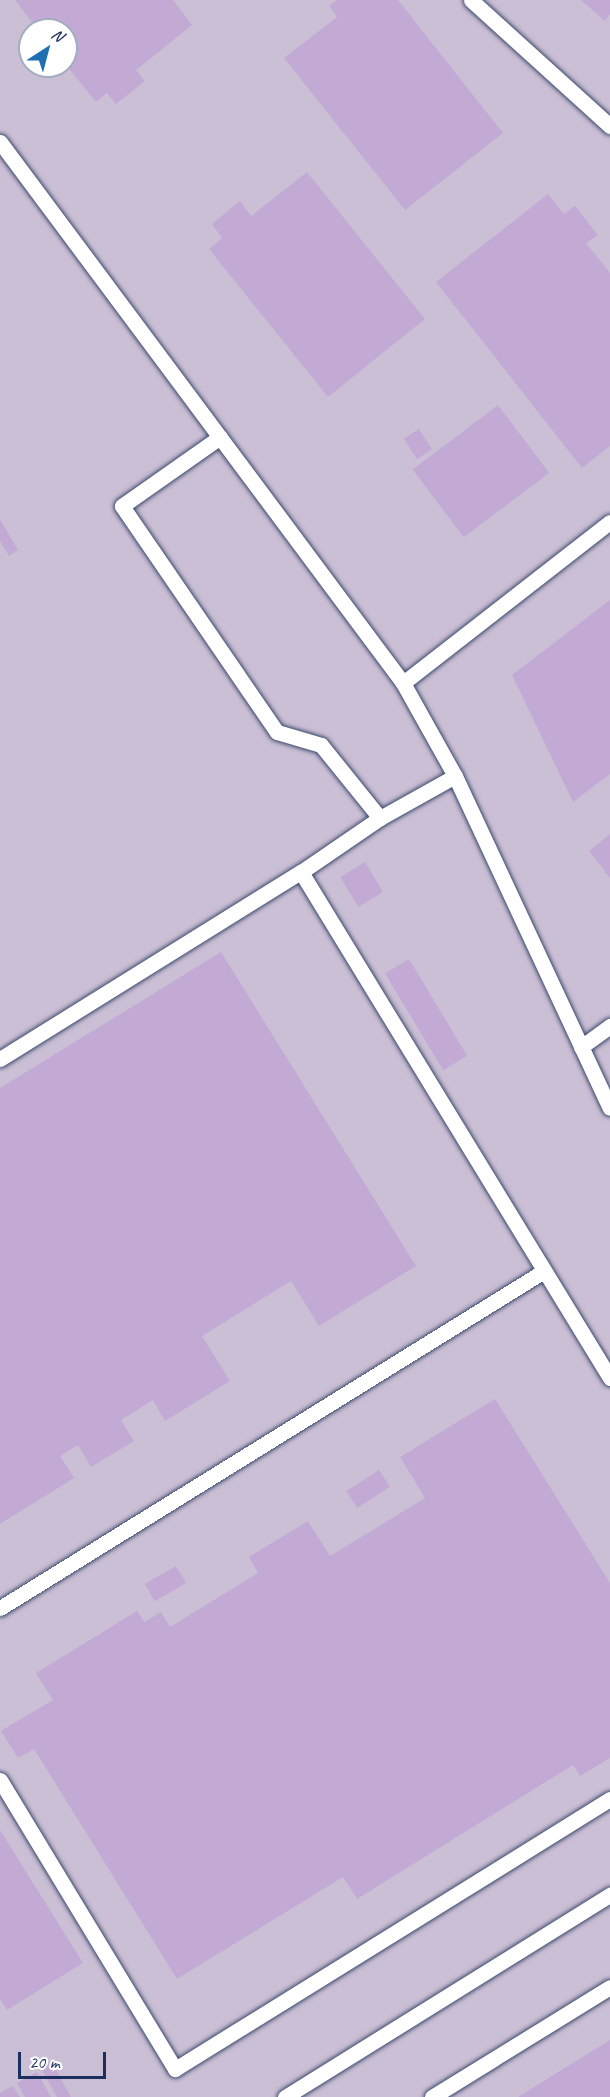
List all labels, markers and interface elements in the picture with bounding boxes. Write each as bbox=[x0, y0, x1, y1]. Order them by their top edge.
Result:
north arrow bbox=[18, 18, 78, 78]
text: N bbox=[48, 24, 67, 46]
scale bar bbox=[21, 2040, 110, 2078]
text: 20 m bbox=[29, 2051, 60, 2073]

